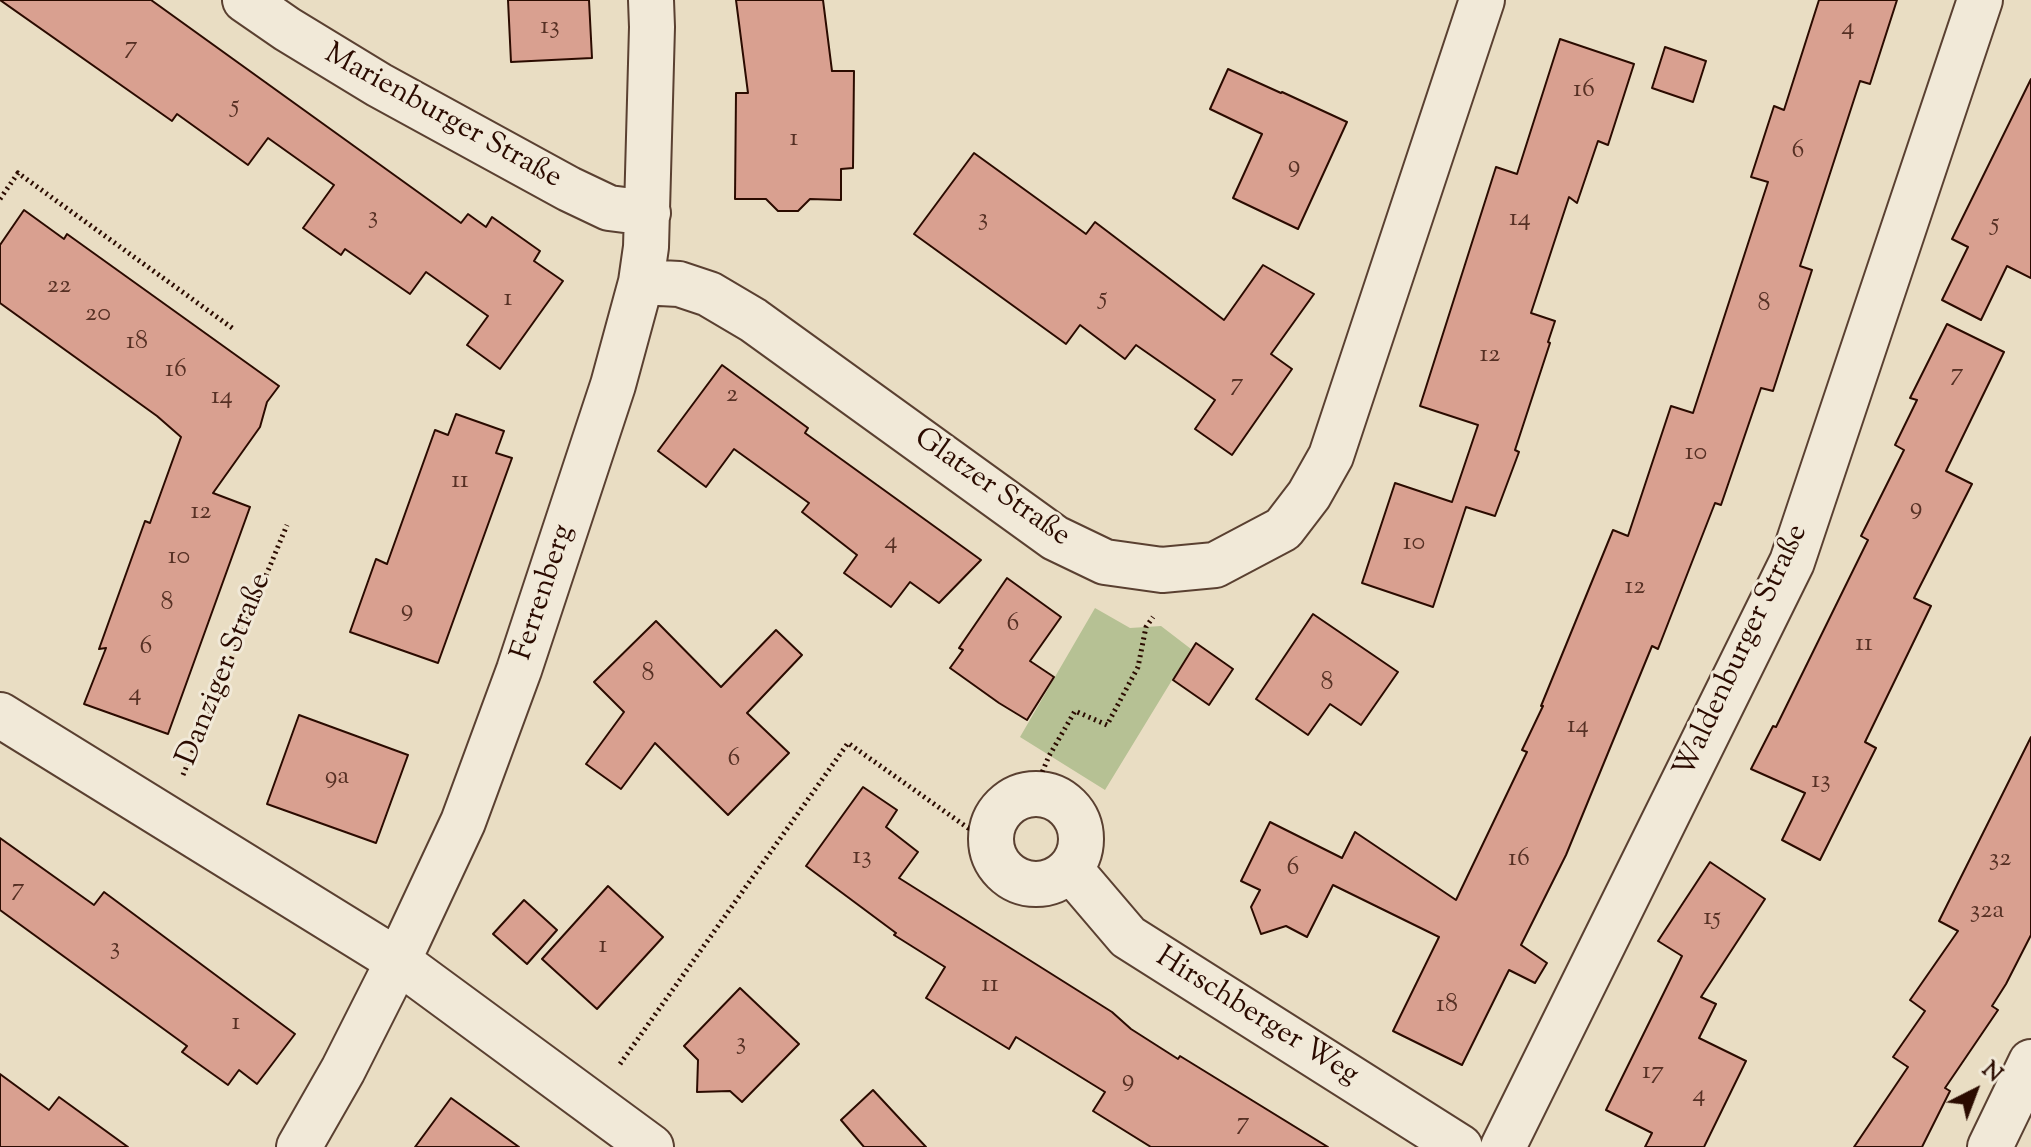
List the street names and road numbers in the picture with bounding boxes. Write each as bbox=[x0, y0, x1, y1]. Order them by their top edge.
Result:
street label: Marienburger Straße bbox=[317, 38, 567, 198]
street label: Glatzer Straße bbox=[906, 422, 1076, 556]
street label: Waldenburger Straße bbox=[1668, 520, 1818, 784]
street label: Ferrenberg bbox=[506, 521, 584, 665]
street label: Danziger Straße bbox=[171, 569, 281, 771]
street label: Hirschberger Weg bbox=[1148, 941, 1364, 1095]

